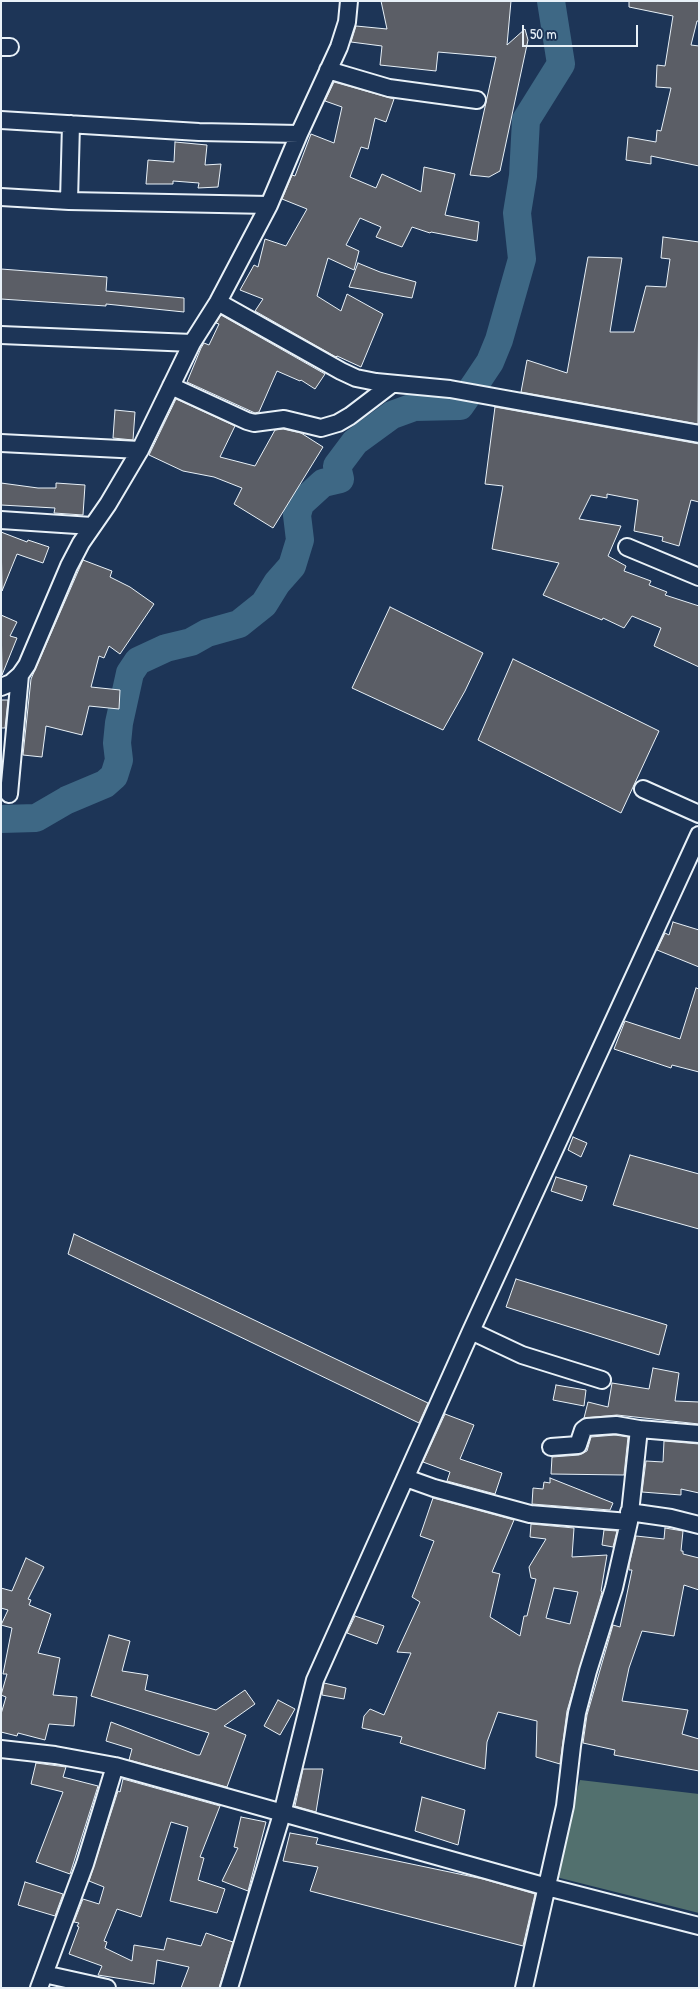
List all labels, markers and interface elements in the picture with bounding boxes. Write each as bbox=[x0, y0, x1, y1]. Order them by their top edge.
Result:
scale bar bbox=[525, 15, 641, 47]
text: 50 m bbox=[530, 23, 557, 44]

